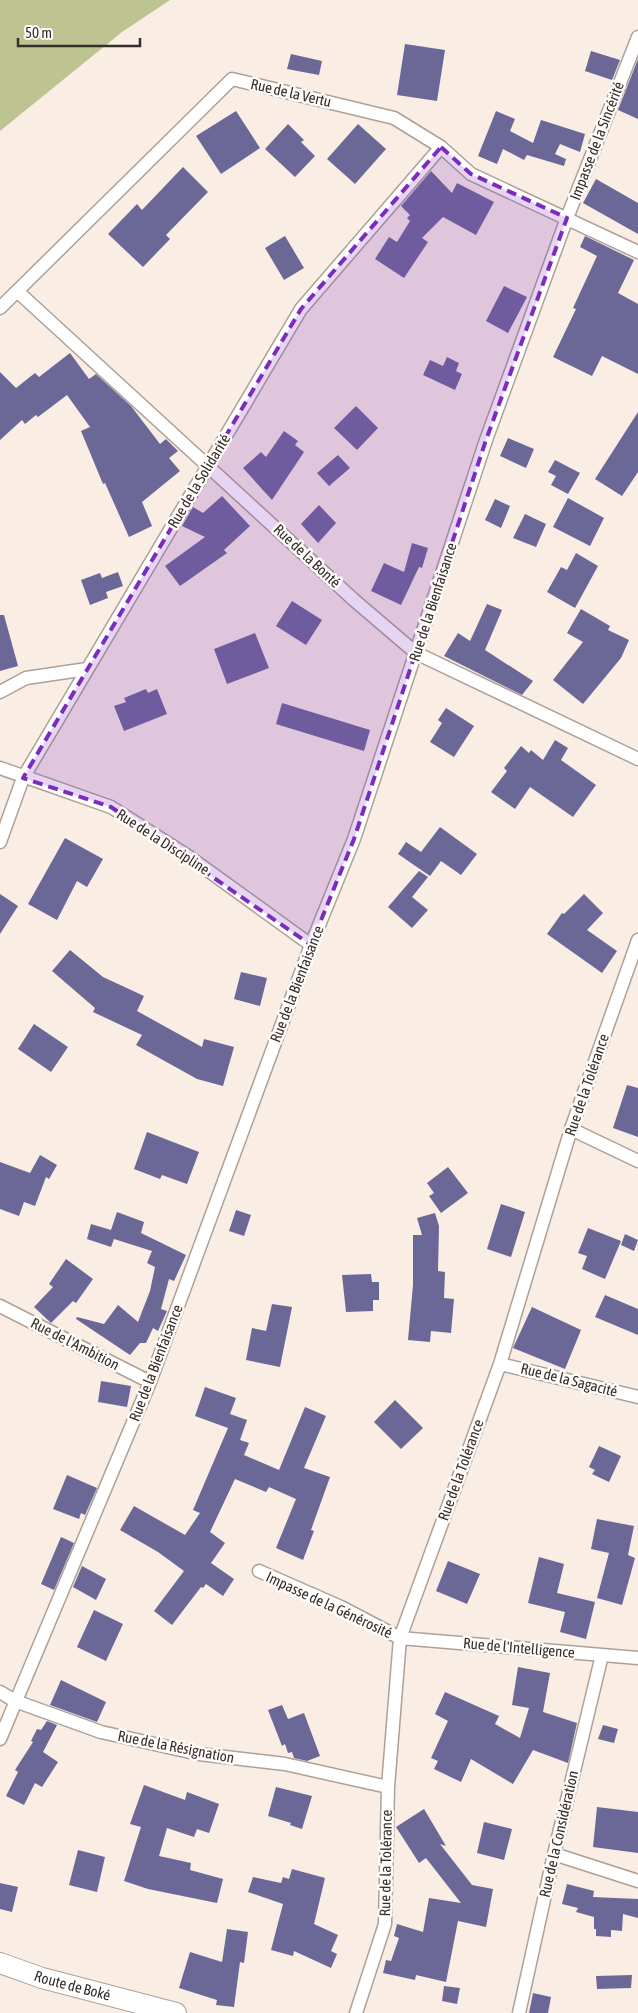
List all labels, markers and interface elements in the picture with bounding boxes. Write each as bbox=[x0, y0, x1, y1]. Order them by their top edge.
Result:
scale bar bbox=[18, 15, 140, 47]
text: 50 m bbox=[25, 24, 52, 41]
street label: Rue de la Vertu bbox=[249, 75, 333, 110]
street label: Impasse de la Sincérité bbox=[566, 79, 627, 202]
street label: Rue de la Solidarité bbox=[164, 431, 233, 531]
street label: Rue de la Bonté bbox=[270, 520, 344, 591]
street label: Rue de la Bienfaisance bbox=[405, 540, 460, 663]
street label: Rue de la Discipline bbox=[114, 805, 213, 878]
street label: Rue de la Bienfaisance bbox=[266, 923, 327, 1045]
street label: Rue de la Tolérance bbox=[561, 1031, 612, 1138]
street label: Rue de la Bienfaisance bbox=[125, 1302, 186, 1424]
street label: Rue de l'Ambition bbox=[28, 1314, 122, 1373]
street label: Rue de la Sagacité bbox=[519, 1359, 619, 1400]
street label: Rue de la Tolérance bbox=[434, 1417, 487, 1523]
street label: Impasse de la Générosité bbox=[263, 1568, 395, 1641]
street label: Rue de l'Intelligence bbox=[462, 1634, 576, 1661]
street label: Rue de la Résignation bbox=[116, 1727, 236, 1766]
street label: Rue de la Considération bbox=[536, 1769, 581, 1899]
street label: Rue de la Tolérance bbox=[376, 1809, 395, 1916]
street label: Route de Boké bbox=[32, 1967, 113, 2004]

